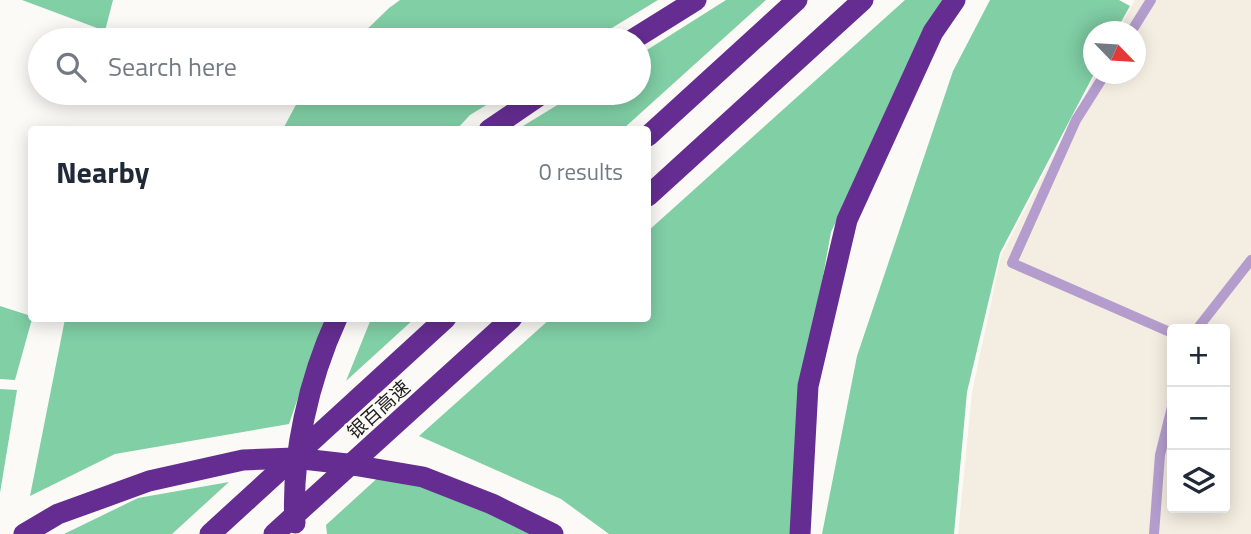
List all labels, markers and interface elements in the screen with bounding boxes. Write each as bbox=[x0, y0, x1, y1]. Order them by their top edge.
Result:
north arrow bbox=[1083, 21, 1146, 84]
search box bbox=[28, 28, 651, 105]
text: Search here bbox=[108, 47, 237, 86]
icon: search bbox=[52, 48, 90, 86]
text: Nearby bbox=[56, 149, 149, 195]
text: 0 results bbox=[539, 154, 623, 189]
map controls bbox=[1167, 324, 1230, 513]
button: + bbox=[1167, 324, 1230, 387]
street label: 银百高速 bbox=[340, 373, 416, 445]
button: − bbox=[1167, 387, 1230, 450]
button: layers bbox=[1167, 450, 1230, 513]

